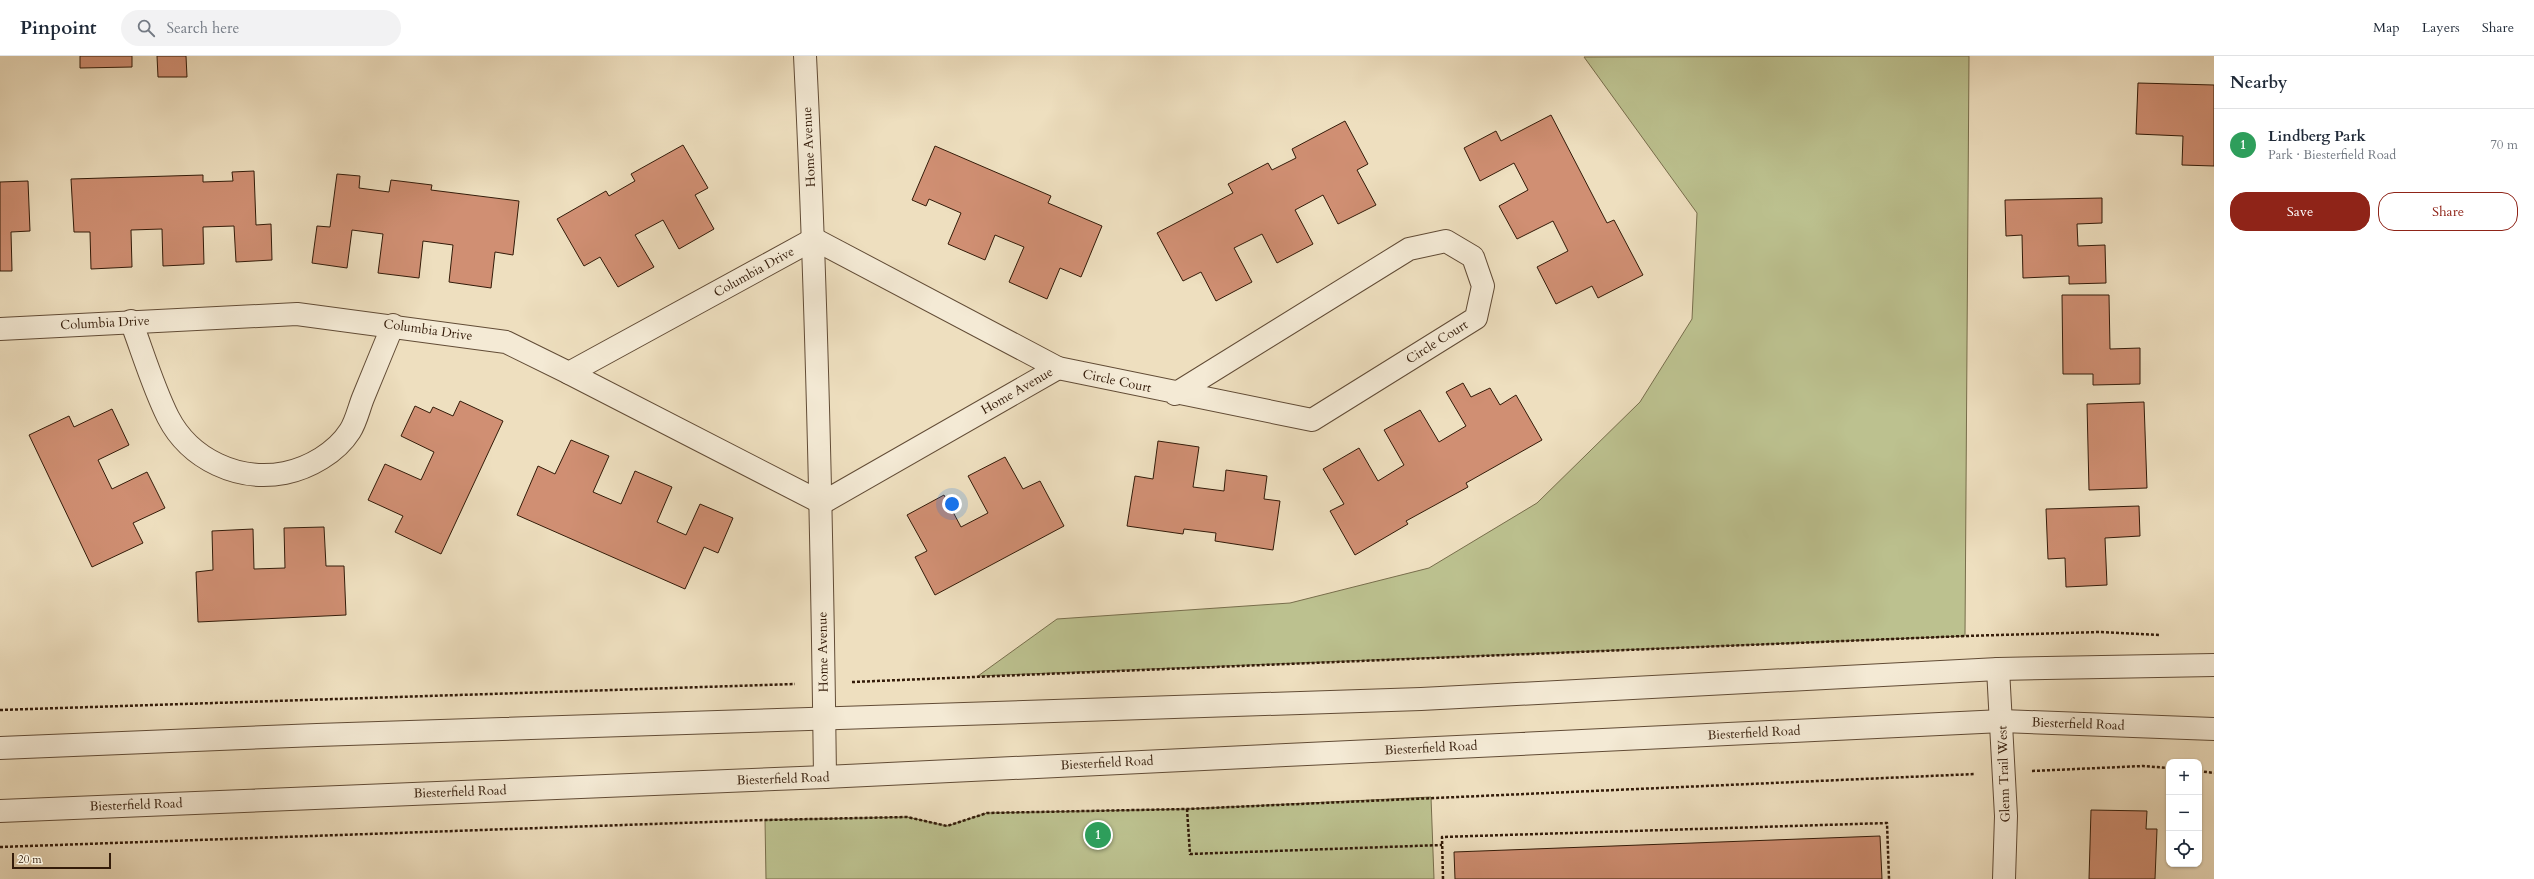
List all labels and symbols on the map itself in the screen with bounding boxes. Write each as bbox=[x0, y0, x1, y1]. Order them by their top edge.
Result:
street label: Home Avenue bbox=[798, 106, 820, 188]
street label: Columbia Drive bbox=[710, 242, 798, 302]
street label: Columbia Drive bbox=[60, 312, 150, 334]
street label: Columbia Drive bbox=[382, 315, 474, 345]
street label: Circle Court bbox=[1403, 316, 1471, 368]
street label: Home Avenue bbox=[978, 363, 1056, 419]
street label: Circle Court bbox=[1081, 365, 1153, 397]
your location bbox=[942, 494, 962, 514]
street label: Home Avenue bbox=[813, 612, 833, 692]
street label: Biesterfield Road bbox=[2031, 713, 2125, 735]
street label: Biesterfield Road bbox=[1707, 722, 1801, 744]
street label: Glenn Trail West bbox=[1993, 725, 2015, 823]
street label: Biesterfield Road bbox=[1384, 737, 1478, 759]
street label: Biesterfield Road bbox=[1060, 752, 1154, 774]
street label: Biesterfield Road bbox=[736, 768, 830, 790]
street label: Biesterfield Road bbox=[413, 781, 507, 803]
street label: Biesterfield Road bbox=[89, 794, 183, 816]
pin: 1 bbox=[1085, 820, 1111, 850]
scale bar bbox=[12, 851, 111, 870]

